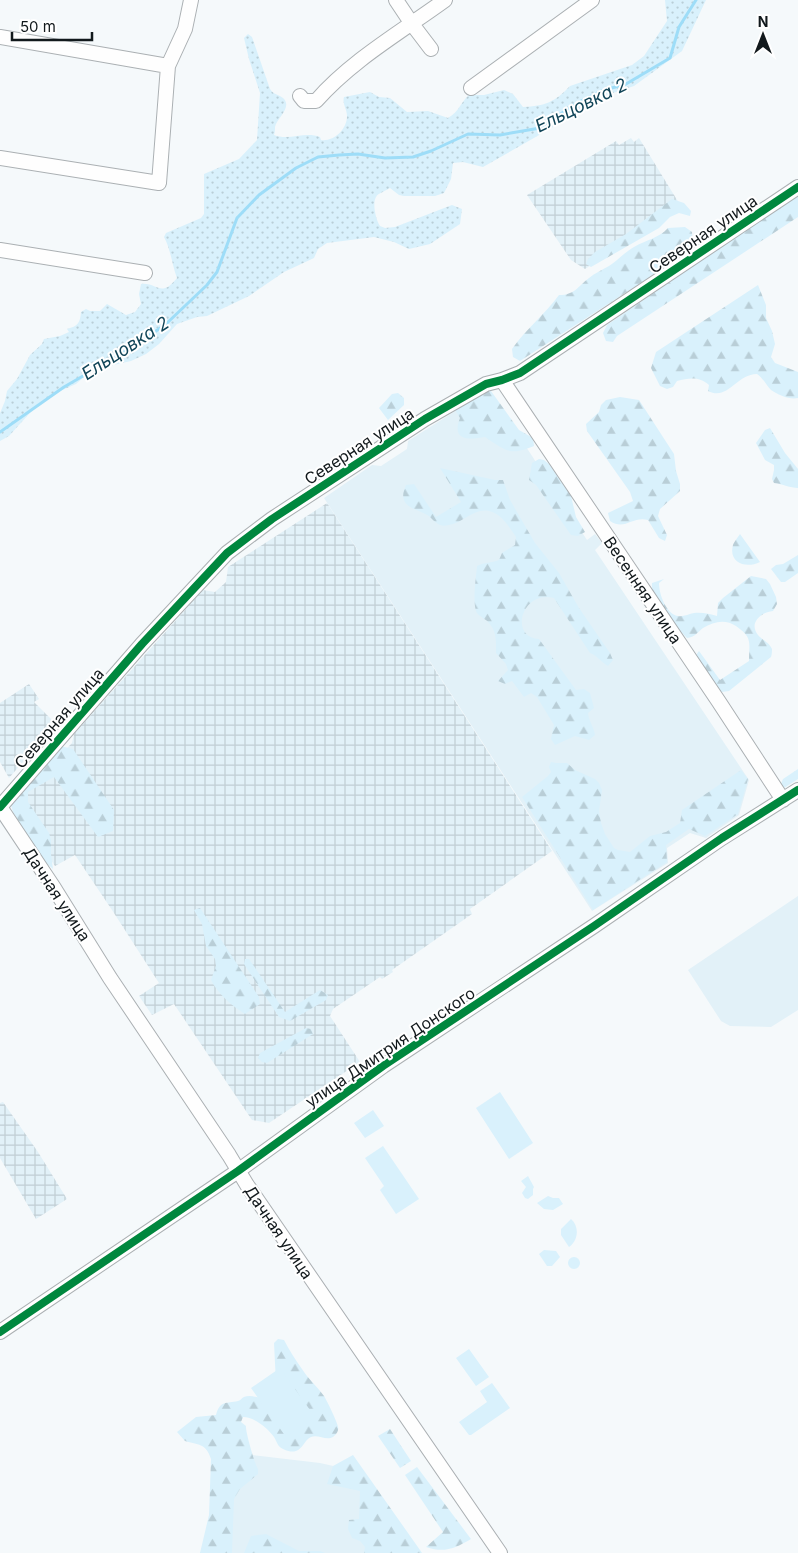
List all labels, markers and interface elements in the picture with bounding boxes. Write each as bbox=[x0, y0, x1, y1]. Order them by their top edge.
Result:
scale bar bbox=[12, 10, 92, 42]
north arrow bbox=[738, 10, 788, 60]
text: N bbox=[758, 13, 768, 30]
text: 50 m bbox=[20, 17, 56, 36]
water label: Ельцовка 2 bbox=[532, 74, 630, 136]
street label: Северная улица bbox=[645, 190, 761, 278]
water label: Ельцовка 2 bbox=[77, 312, 173, 384]
street label: Северная улица bbox=[301, 403, 417, 489]
street label: Весенняя улица bbox=[600, 533, 686, 647]
street label: Северная улица bbox=[10, 664, 108, 772]
street label: Дачная улица bbox=[19, 843, 95, 945]
street label: улица Дмитрия Донского bbox=[301, 983, 479, 1111]
street label: Дачная улица bbox=[240, 1181, 318, 1283]

